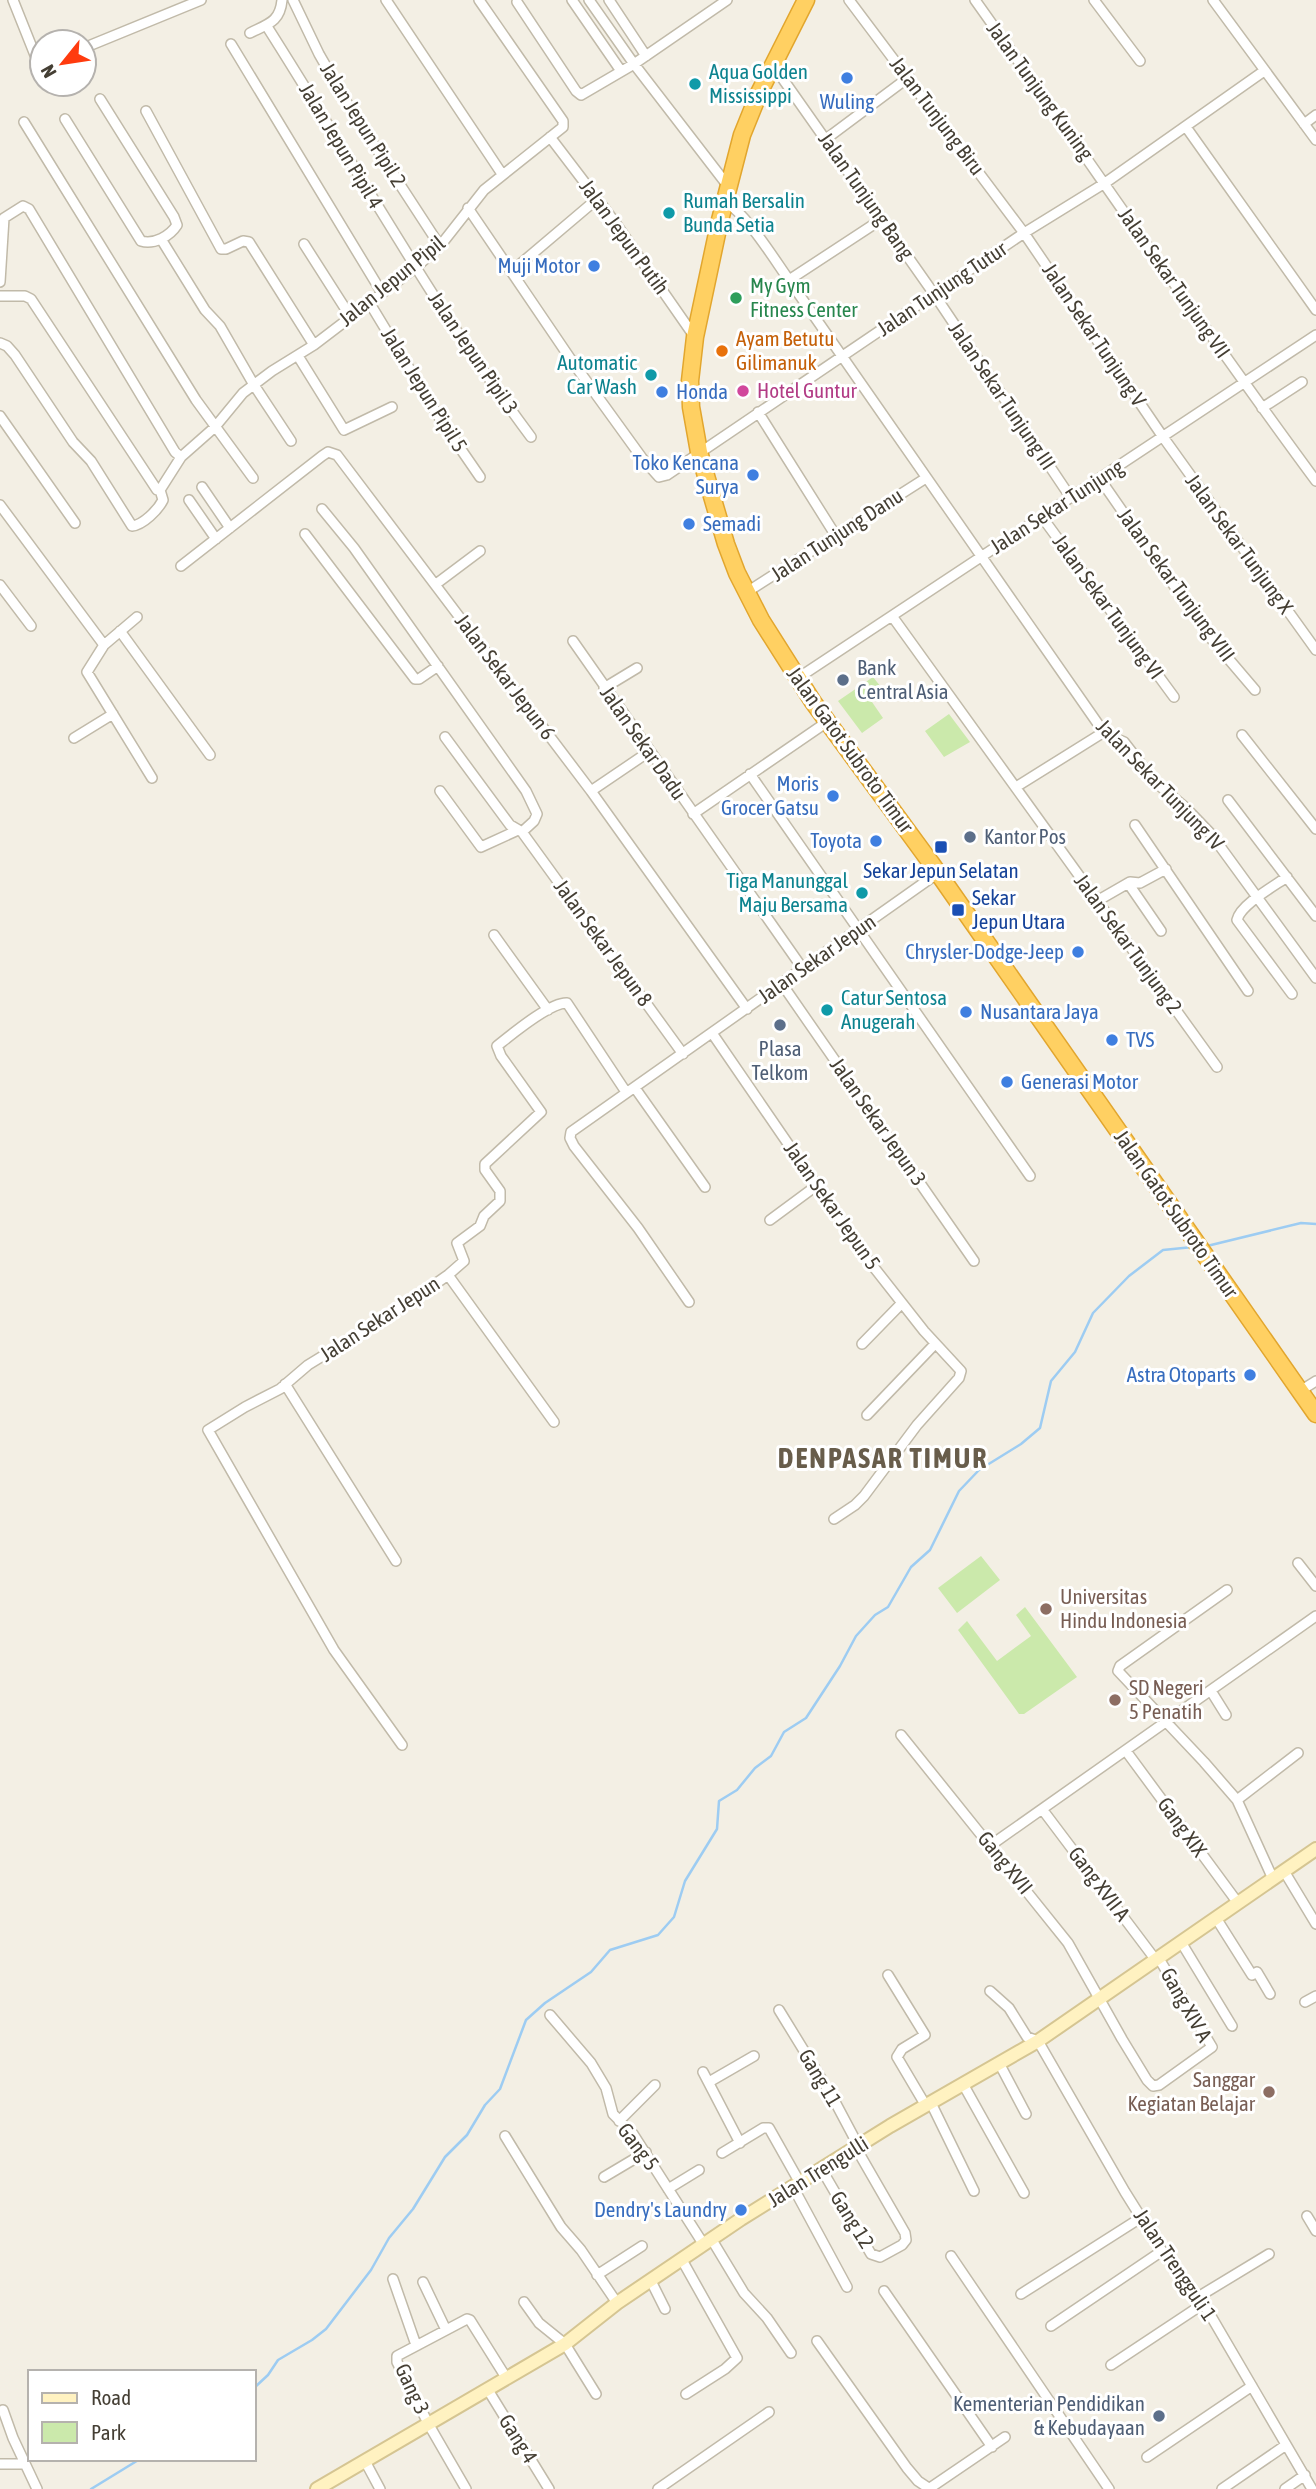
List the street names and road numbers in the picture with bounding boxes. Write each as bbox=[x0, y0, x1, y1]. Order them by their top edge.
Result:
street label: Jalan Tunjung Kuning bbox=[983, 17, 1099, 164]
street label: Jalan Tunjung Biru bbox=[886, 52, 990, 179]
street label: Jalan Jepun Pipil 2 bbox=[316, 58, 412, 191]
street label: Jalan Jepun Pipil 4 bbox=[295, 78, 389, 213]
street label: Jalan Tunjung Bang bbox=[814, 127, 919, 263]
street label: Jalan Jepun Putih bbox=[575, 174, 674, 298]
street label: Jalan Sekar Tunjung VII bbox=[1114, 203, 1236, 362]
street label: Jalan Jepun Pipil bbox=[334, 230, 450, 330]
street label: Jalan Tunjung Tutur bbox=[872, 236, 1011, 340]
street label: Jalan Sekar Tunjung V bbox=[1038, 258, 1152, 411]
street label: Jalan Jepun Pipil 3 bbox=[424, 287, 524, 418]
street label: Jalan Sekar Tunjung III bbox=[945, 317, 1061, 474]
street label: Jalan Jepun Pipil 5 bbox=[377, 323, 473, 456]
street label: Jalan Sekar Tunjung bbox=[985, 454, 1128, 558]
street label: Jalan Sekar Tunjung X bbox=[1181, 469, 1299, 618]
street label: Jalan Tunjung Danu bbox=[766, 483, 907, 586]
street label: Jalan Sekar Tunjung VIII bbox=[1113, 503, 1240, 666]
street label: Jalan Sekar Tunjung VI bbox=[1048, 530, 1169, 683]
street label: Jalan Sekar Jepun 6 bbox=[451, 609, 561, 744]
street label: Jalan Gatot Subroto Timur bbox=[783, 662, 919, 838]
street label: Jalan Sekar Dadu bbox=[596, 681, 692, 804]
street label: Jalan Sekar Tunjung IV bbox=[1092, 714, 1230, 855]
street label: Jalan Sekar Tunjung 2 bbox=[1070, 869, 1188, 1018]
street label: Jalan Sekar Jepun 8 bbox=[550, 874, 658, 1010]
street label: Jalan Sekar Jepun bbox=[753, 909, 880, 1008]
street label: Jalan Sekar Jepun 3 bbox=[826, 1053, 932, 1190]
street label: Jalan Gatot Subroto Timur bbox=[1110, 1125, 1244, 1302]
street label: Jalan Sekar Jepun 5 bbox=[780, 1137, 886, 1274]
street label: Jalan Sekar Jepun bbox=[315, 1271, 444, 1366]
street label: Gang XIX bbox=[1153, 1792, 1213, 1861]
street label: Gang XVII bbox=[973, 1826, 1038, 1898]
street label: Gang XVII A bbox=[1064, 1842, 1136, 1926]
street label: Gang XIV A bbox=[1156, 1963, 1218, 2046]
street label: Gang 11 bbox=[794, 2044, 847, 2111]
street label: Gang 5 bbox=[613, 2118, 664, 2175]
street label: Jalan Trengulli bbox=[763, 2131, 872, 2212]
street label: Gang 12 bbox=[826, 2187, 880, 2252]
street label: Jalan Trengguli 1 bbox=[1130, 2204, 1222, 2325]
street label: Gang 3 bbox=[391, 2360, 435, 2418]
street label: Gang 4 bbox=[495, 2410, 543, 2467]

